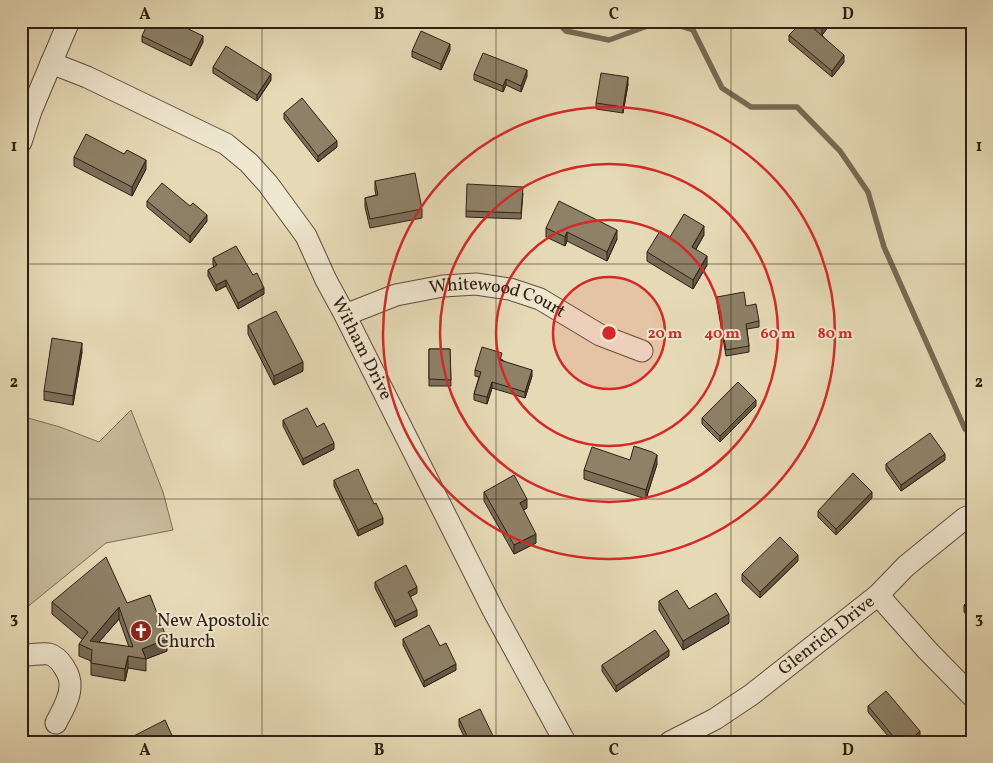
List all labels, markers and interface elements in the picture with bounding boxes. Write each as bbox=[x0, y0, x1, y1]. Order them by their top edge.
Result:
text: A bbox=[139, 4, 151, 26]
text: B bbox=[374, 4, 385, 26]
text: C bbox=[609, 4, 619, 26]
text: D bbox=[842, 4, 854, 26]
text: 1 bbox=[11, 136, 17, 158]
text: 1 bbox=[976, 136, 982, 158]
street label: Whitewood Court bbox=[427, 271, 570, 324]
street label: Witham Drive bbox=[325, 292, 398, 404]
centre of rings bbox=[600, 324, 618, 342]
text: 20 m bbox=[648, 324, 683, 345]
text: 40 m bbox=[704, 324, 740, 345]
text: 60 m bbox=[761, 324, 796, 345]
text: 80 m bbox=[818, 324, 853, 345]
text: 2 bbox=[10, 372, 18, 394]
text: 2 bbox=[975, 372, 983, 394]
street label: Glenrich Drive bbox=[773, 590, 880, 681]
text: 3 bbox=[10, 608, 18, 630]
text: 3 bbox=[975, 608, 983, 630]
place label: New Apostolic Church bbox=[157, 609, 270, 655]
church icon: New Apostolic Church bbox=[129, 619, 153, 643]
text: A bbox=[139, 740, 151, 762]
text: B bbox=[374, 740, 385, 762]
text: C bbox=[609, 740, 619, 762]
text: D bbox=[842, 740, 854, 762]

